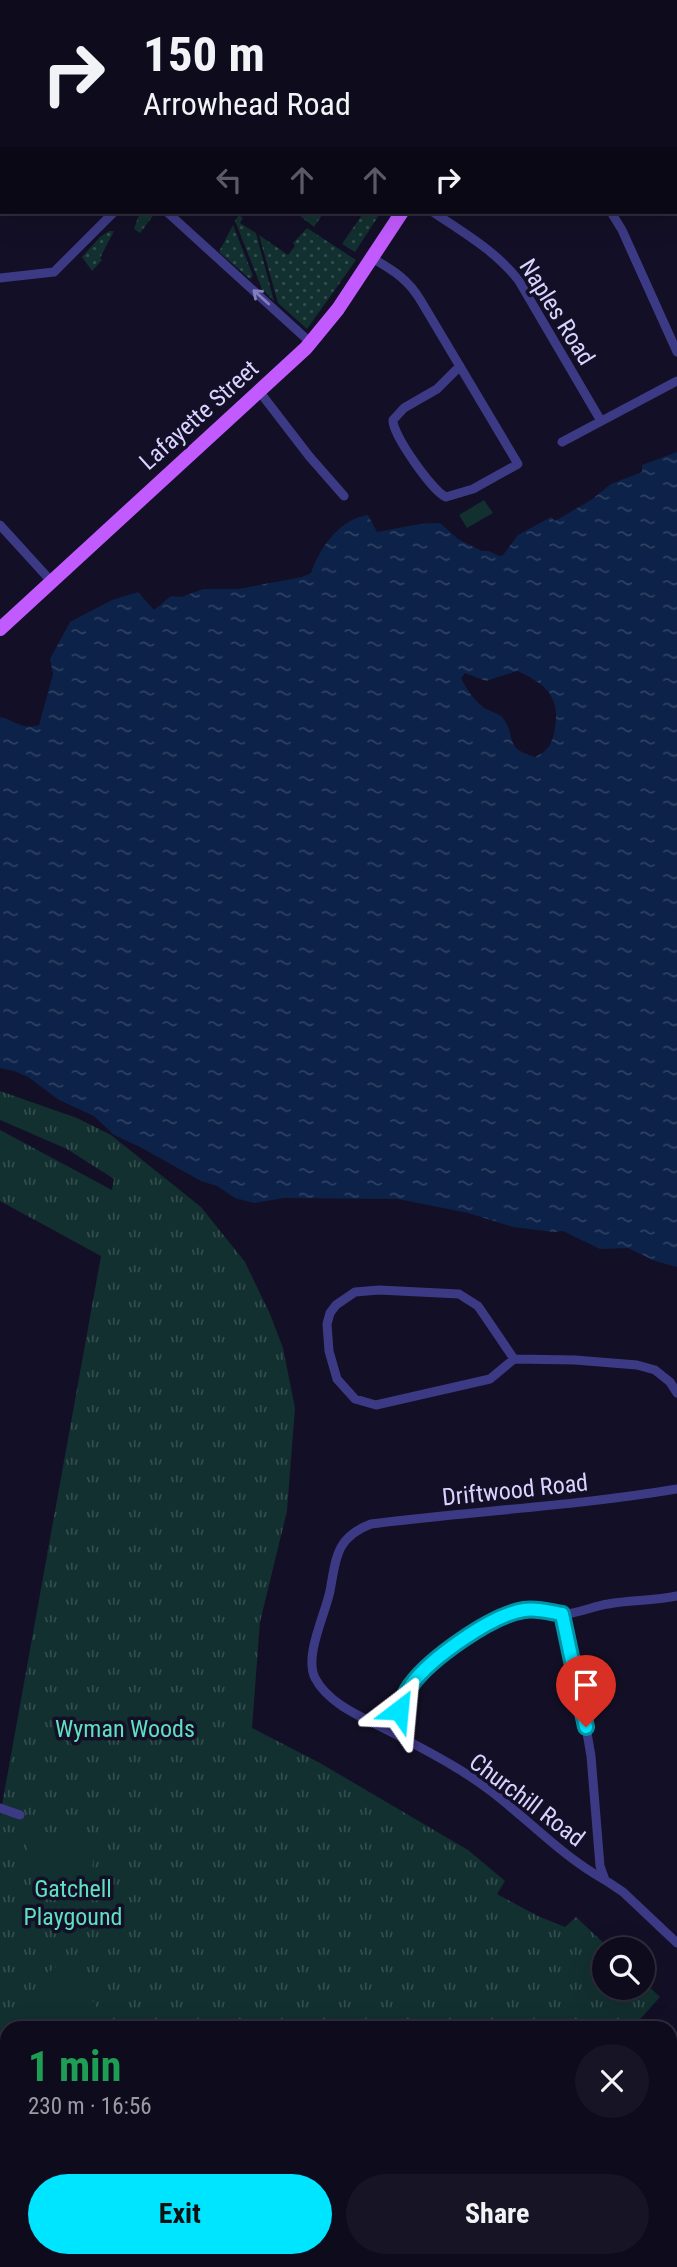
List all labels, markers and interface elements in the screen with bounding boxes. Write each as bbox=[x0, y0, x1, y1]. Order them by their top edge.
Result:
text: 150 m bbox=[143, 26, 265, 83]
icon: right bbox=[28, 28, 119, 119]
text: Arrowhead Road bbox=[143, 85, 351, 123]
icon: left bbox=[210, 161, 248, 199]
icon: ahead bbox=[283, 161, 321, 199]
icon: ahead bbox=[356, 161, 394, 199]
icon: right bbox=[429, 161, 467, 199]
street label: Naples Road bbox=[513, 254, 601, 370]
one-way arrow bbox=[252, 289, 270, 305]
street label: Lafayette Street bbox=[134, 354, 264, 476]
street label: Driftwood Road bbox=[441, 1468, 589, 1512]
pin bbox=[556, 1655, 616, 1727]
icon: arrive bbox=[567, 1666, 605, 1704]
position arrow bbox=[362, 1673, 436, 1747]
park label: Wyman Woods bbox=[55, 1715, 195, 1743]
street label: Churchill Road bbox=[464, 1748, 590, 1852]
park label: Gatchell Playgound bbox=[24, 1875, 123, 1931]
map controls bbox=[592, 1937, 655, 2000]
button: search bbox=[592, 1937, 655, 2000]
text: 1 min bbox=[28, 2042, 121, 2091]
button: close bbox=[575, 2044, 649, 2118]
text: 230 m · 16:56 bbox=[28, 2093, 152, 2120]
button: Exit bbox=[28, 2174, 332, 2254]
button: Share bbox=[346, 2174, 649, 2254]

